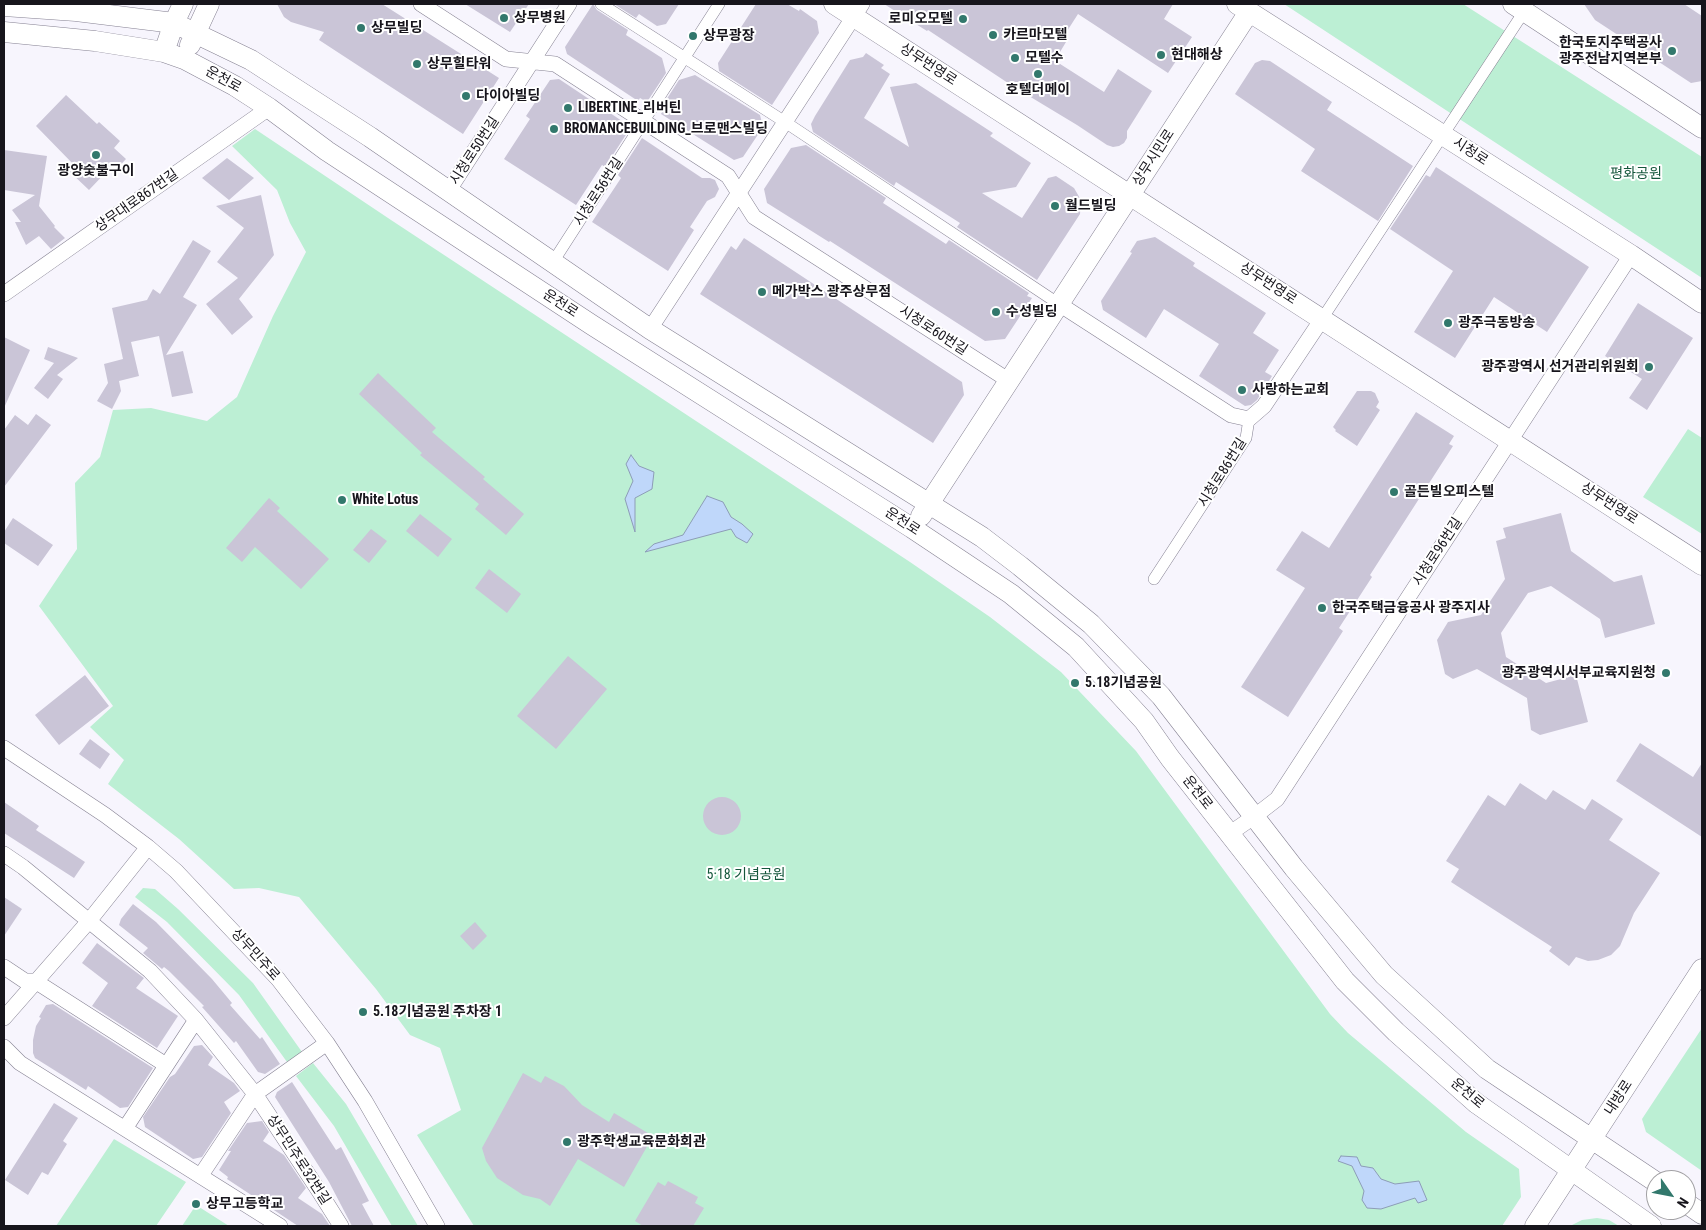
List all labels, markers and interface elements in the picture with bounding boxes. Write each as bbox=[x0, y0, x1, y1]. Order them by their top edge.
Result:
place label: 상무병원 bbox=[514, 10, 566, 26]
place label: 로미오모텔 bbox=[889, 11, 953, 27]
marker: 상무병원 bbox=[498, 12, 510, 24]
marker: 로미오모텔 bbox=[957, 13, 969, 25]
place label: 상무빌딩 bbox=[371, 20, 423, 36]
marker: 상무빌딩 bbox=[355, 22, 367, 34]
place label: 카르마모텔 bbox=[1003, 27, 1067, 43]
place label: 상무광장 bbox=[703, 28, 755, 44]
marker: 카르마모텔 bbox=[987, 29, 999, 41]
marker: 상무광장 bbox=[687, 30, 699, 42]
place label: 한국토지주택공사 광주전남지역본부 bbox=[1559, 35, 1662, 68]
street label: 상무번영로 bbox=[896, 40, 960, 90]
marker: 한국토지주택공사 광주전남지역본부 bbox=[1666, 45, 1678, 57]
place label: 현대해상 bbox=[1171, 47, 1223, 63]
marker: 현대해상 bbox=[1155, 49, 1167, 61]
place label: 모텔수 bbox=[1025, 50, 1064, 66]
marker: 모텔수 bbox=[1009, 52, 1021, 64]
place label: 상무힐타워 bbox=[427, 56, 491, 72]
marker: 상무힐타워 bbox=[411, 58, 423, 70]
street label: 운천로 bbox=[202, 63, 244, 97]
marker: 호텔더메이 bbox=[1032, 68, 1044, 80]
place label: 호텔더메이 bbox=[1006, 82, 1070, 98]
place label: 다이아빌딩 bbox=[476, 88, 540, 104]
marker: 다이아빌딩 bbox=[460, 90, 472, 102]
place label: LIBERTINE_리버틴 bbox=[578, 100, 682, 116]
marker: LIBERTINE_리버틴 bbox=[562, 102, 574, 114]
street label: 시청로50번길 bbox=[447, 114, 503, 188]
place label: BROMANCEBUILDING_브로맨스빌딩 bbox=[564, 121, 768, 137]
marker: BROMANCEBUILDING_브로맨스빌딩 bbox=[548, 123, 560, 135]
street label: 상무시민로 bbox=[1129, 126, 1179, 190]
street label: 시청로 bbox=[1449, 134, 1491, 170]
marker: 광양숯불구이 bbox=[90, 149, 102, 161]
street label: 시청로56번길 bbox=[571, 155, 627, 229]
place label: 광양숯불구이 bbox=[57, 163, 135, 179]
street label: 상무대로867번길 bbox=[92, 166, 182, 236]
park label: 평화공원 bbox=[1610, 166, 1662, 182]
place label: 월드빌딩 bbox=[1065, 198, 1117, 214]
marker: 월드빌딩 bbox=[1049, 200, 1061, 212]
street label: 상무번영로 bbox=[1236, 259, 1300, 309]
place label: 메가박스 광주상무점 bbox=[772, 284, 891, 300]
street label: 운천로 bbox=[539, 286, 581, 322]
marker: 메가박스 광주상무점 bbox=[756, 286, 768, 298]
street label: 시청로60번길 bbox=[896, 303, 970, 359]
place label: 수성빌딩 bbox=[1006, 304, 1058, 320]
marker: 수성빌딩 bbox=[990, 306, 1002, 318]
place label: 광주극동방송 bbox=[1458, 315, 1535, 331]
marker: 광주극동방송 bbox=[1442, 317, 1454, 329]
place label: 광주광역시 선거관리위원회 bbox=[1481, 359, 1639, 375]
marker: 광주광역시 선거관리위원회 bbox=[1643, 361, 1655, 373]
place label: 사랑하는교회 bbox=[1252, 382, 1329, 398]
marker: 사랑하는교회 bbox=[1236, 384, 1248, 396]
street label: 시청로86번길 bbox=[1195, 435, 1251, 511]
street label: 상무번영로 bbox=[1577, 479, 1641, 529]
place label: 골든빌오피스텔 bbox=[1404, 484, 1494, 500]
marker: 골든빌오피스텔 bbox=[1388, 486, 1400, 498]
place label: White Lotus bbox=[352, 492, 418, 508]
marker: White Lotus bbox=[336, 494, 348, 506]
street label: 운천로 bbox=[881, 504, 923, 540]
street label: 시청로96번길 bbox=[1410, 515, 1466, 589]
place label: 한국주택금융공사 광주지사 bbox=[1332, 600, 1490, 616]
marker: 한국주택금융공사 광주지사 bbox=[1316, 602, 1328, 614]
place label: 광주광역시서부교육지원청 bbox=[1501, 665, 1656, 681]
marker: 광주광역시서부교육지원청 bbox=[1660, 667, 1672, 679]
place label: 5.18기념공원 bbox=[1085, 675, 1162, 691]
marker: 5.18기념공원 bbox=[1069, 677, 1081, 689]
street label: 운천로 bbox=[1178, 773, 1216, 813]
park label: 5·18 기념공원 bbox=[707, 867, 785, 883]
street label: 상무민주로 bbox=[227, 925, 283, 985]
place label: 5.18기념공원 주차장 1 bbox=[373, 1004, 502, 1020]
marker: 5.18기념공원 주차장 1 bbox=[357, 1006, 369, 1018]
street label: 운천로 bbox=[1447, 1075, 1487, 1113]
street label: 내방로 bbox=[1601, 1077, 1637, 1119]
street label: 상무민주로32번길 bbox=[263, 1112, 333, 1208]
place label: 광주학생교육문화회관 bbox=[577, 1134, 706, 1150]
marker: 광주학생교육문화회관 bbox=[561, 1136, 573, 1148]
north arrow bbox=[1646, 1170, 1696, 1220]
text: N bbox=[1674, 1195, 1692, 1211]
place label: 상무고등학교 bbox=[206, 1196, 283, 1212]
marker: 상무고등학교 bbox=[190, 1198, 202, 1210]

